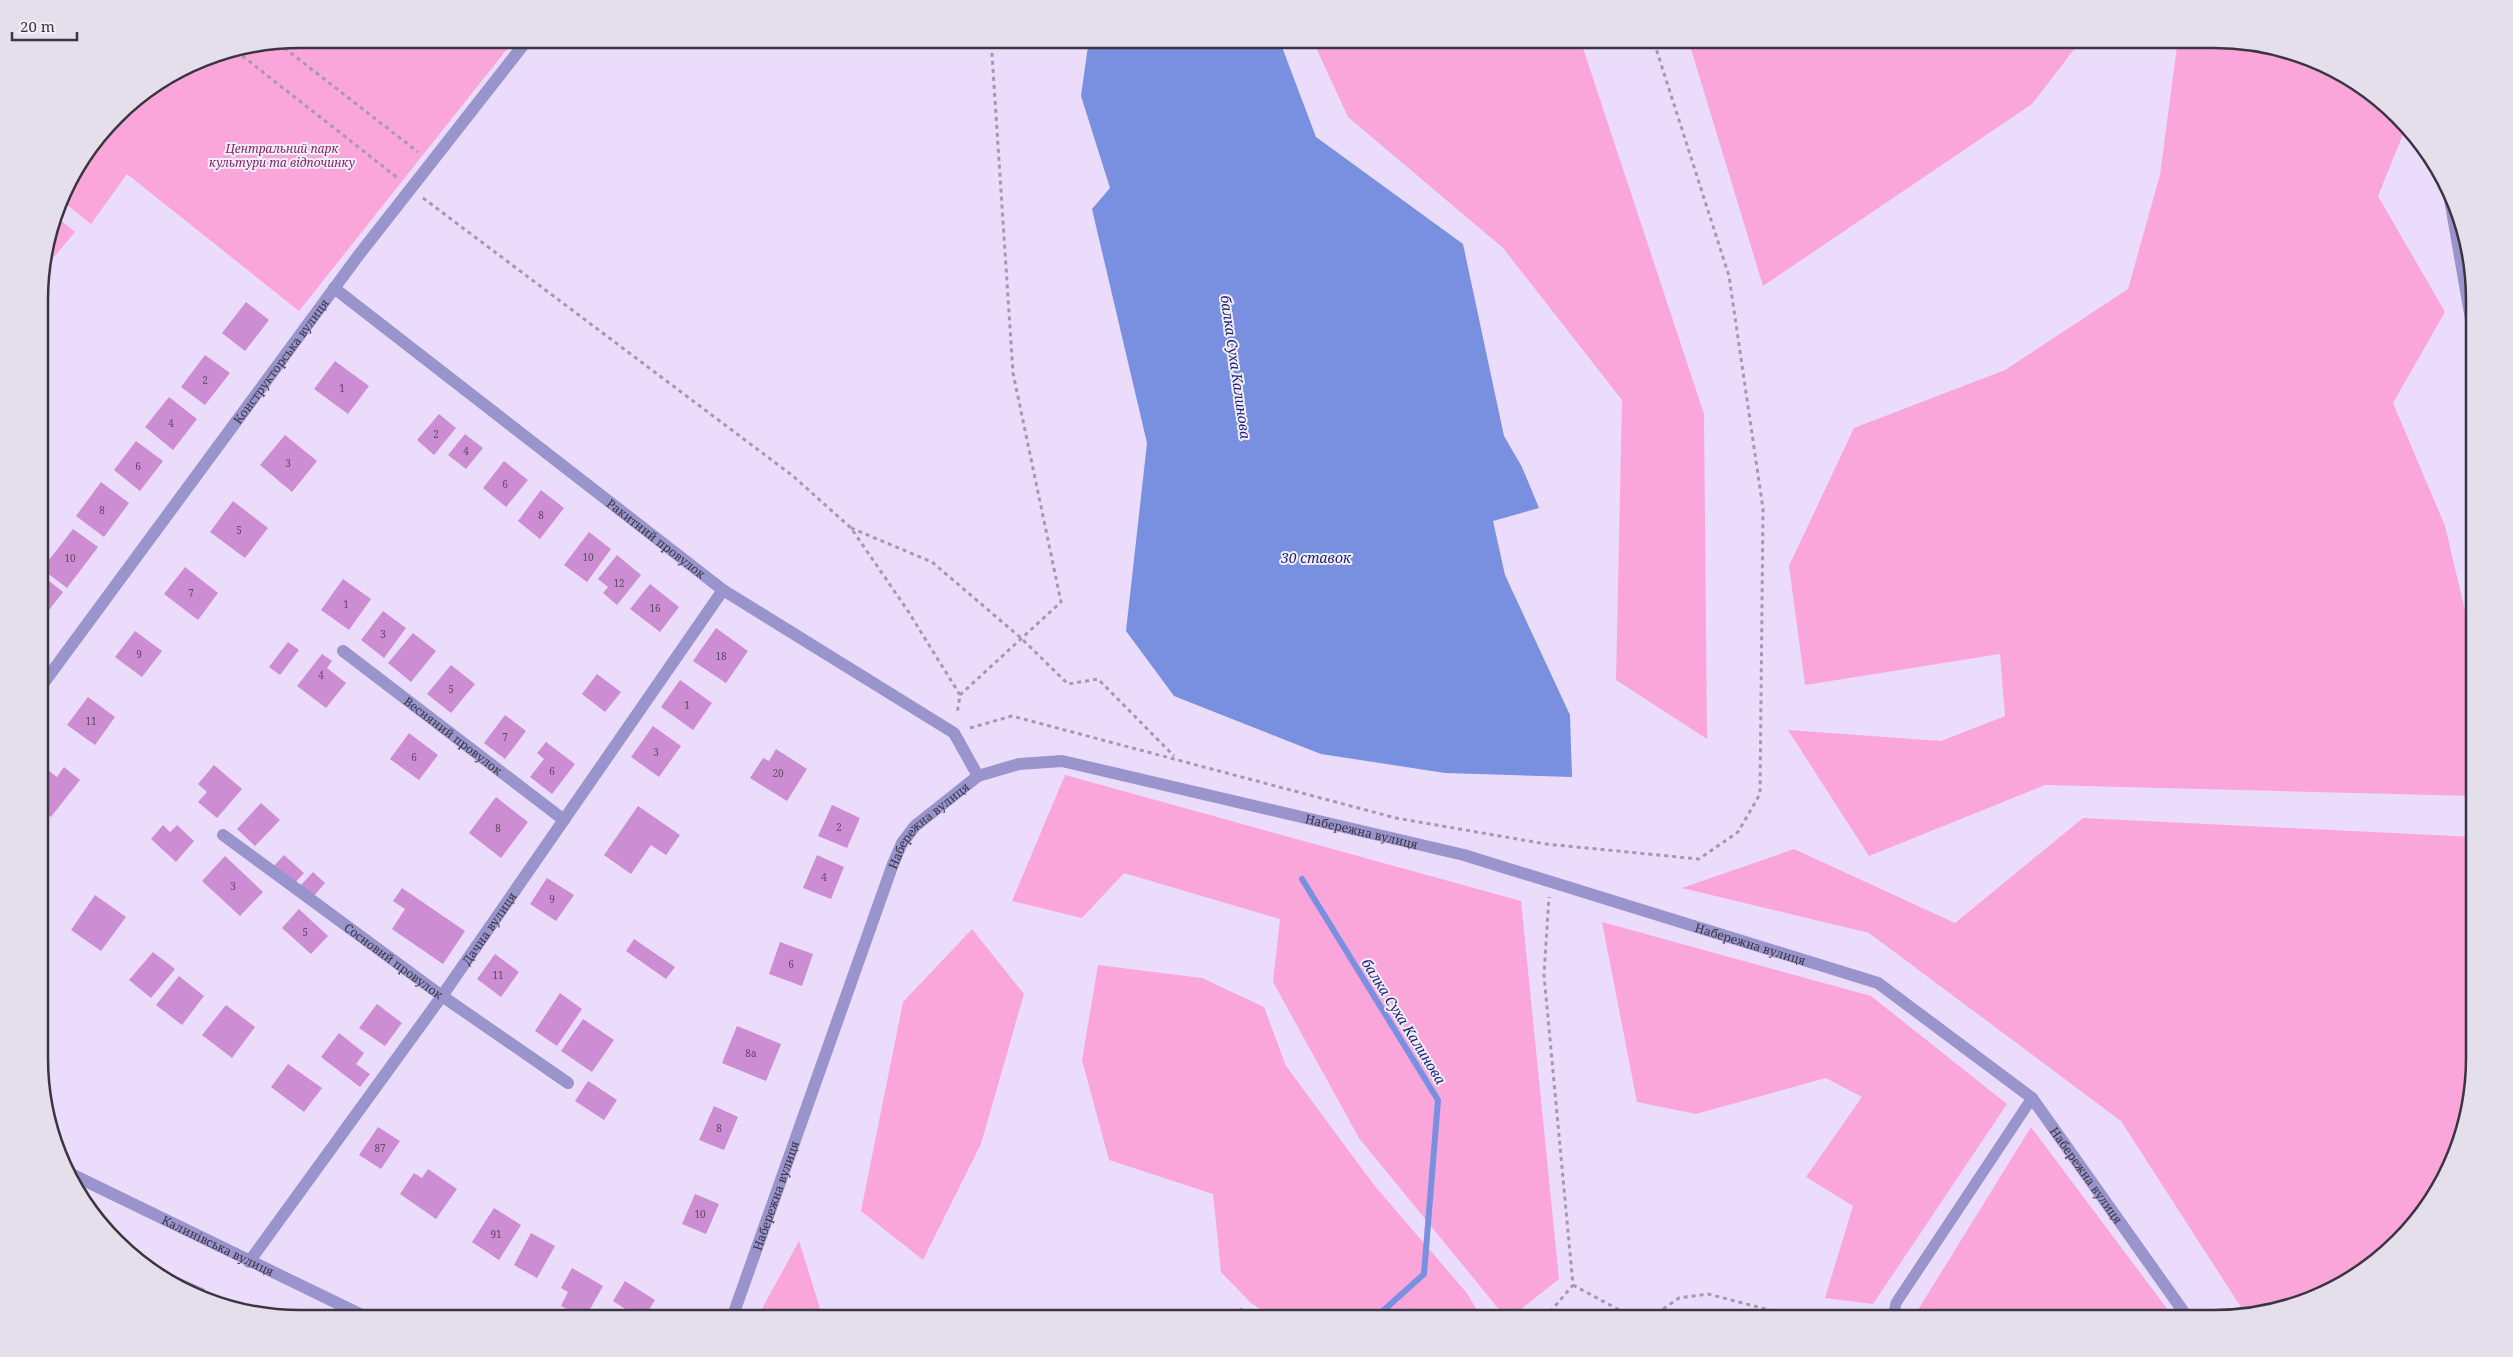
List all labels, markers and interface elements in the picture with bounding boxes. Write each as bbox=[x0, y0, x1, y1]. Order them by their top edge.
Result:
scale bar bbox=[12, 10, 78, 42]
text: 20 m bbox=[20, 16, 55, 36]
park label: Центральний парк культури та відпочинку bbox=[209, 140, 355, 171]
water label: балка Суха Калинова bbox=[1216, 294, 1256, 440]
street label: Конструкторська вулиця bbox=[229, 295, 333, 427]
house number: 2 bbox=[202, 373, 208, 387]
house number: 1 bbox=[339, 381, 345, 395]
house number: 4 bbox=[168, 416, 174, 430]
house number: 2 bbox=[433, 427, 439, 441]
house number: 4 bbox=[463, 444, 469, 458]
house number: 3 bbox=[285, 456, 291, 470]
house number: 6 bbox=[135, 459, 141, 473]
house number: 6 bbox=[502, 477, 508, 491]
street label: Ракитний провулок bbox=[603, 495, 710, 582]
house number: 8 bbox=[99, 503, 105, 517]
house number: 8 bbox=[538, 508, 544, 522]
house number: 5 bbox=[236, 523, 242, 537]
water label: 30 ставок bbox=[1280, 548, 1352, 567]
house number: 10 bbox=[582, 550, 594, 564]
house number: 10 bbox=[64, 551, 76, 565]
house number: 12 bbox=[613, 576, 625, 590]
house number: 7 bbox=[188, 586, 194, 600]
house number: 1 bbox=[343, 597, 349, 611]
house number: 16 bbox=[649, 601, 661, 615]
house number: 3 bbox=[380, 627, 386, 641]
house number: 9 bbox=[136, 647, 142, 661]
house number: 18 bbox=[715, 649, 727, 663]
house number: 4 bbox=[318, 668, 324, 682]
house number: 5 bbox=[448, 682, 454, 696]
street label: Весняний провулок bbox=[401, 692, 507, 779]
house number: 1 bbox=[684, 698, 690, 712]
house number: 11 bbox=[85, 714, 97, 728]
house number: 7 bbox=[502, 730, 508, 744]
house number: 3 bbox=[653, 745, 659, 759]
house number: 6 bbox=[411, 750, 417, 764]
house number: 6 bbox=[549, 764, 555, 778]
house number: 20 bbox=[772, 766, 784, 780]
street label: Набережна вулиця bbox=[883, 778, 973, 871]
street label: Набережна вулиця bbox=[1304, 810, 1420, 853]
house number: 2 bbox=[836, 820, 842, 834]
house number: 8 bbox=[495, 821, 501, 835]
house number: 4 bbox=[821, 870, 827, 884]
house number: 3 bbox=[230, 879, 236, 893]
street label: Дачна вулиця bbox=[458, 888, 520, 968]
house number: 9 bbox=[549, 892, 555, 906]
street label: Набережна вулиця bbox=[1693, 918, 1808, 969]
street label: Сосновий провулок bbox=[341, 919, 447, 1003]
house number: 5 bbox=[302, 925, 308, 939]
water label: балка Суха Калинова bbox=[1358, 954, 1450, 1088]
house number: 6 bbox=[788, 957, 794, 971]
house number: 11 bbox=[492, 968, 504, 982]
house number: 8а bbox=[745, 1046, 757, 1060]
house number: 8 bbox=[716, 1121, 722, 1135]
street label: Набережна вулиця bbox=[2046, 1123, 2127, 1227]
street label: Набережна вулиця bbox=[748, 1138, 803, 1253]
house number: 87 bbox=[374, 1141, 386, 1155]
house number: 10 bbox=[694, 1207, 706, 1221]
street label: Калинівська вулиця bbox=[159, 1211, 277, 1280]
house number: 91 bbox=[490, 1227, 502, 1241]

